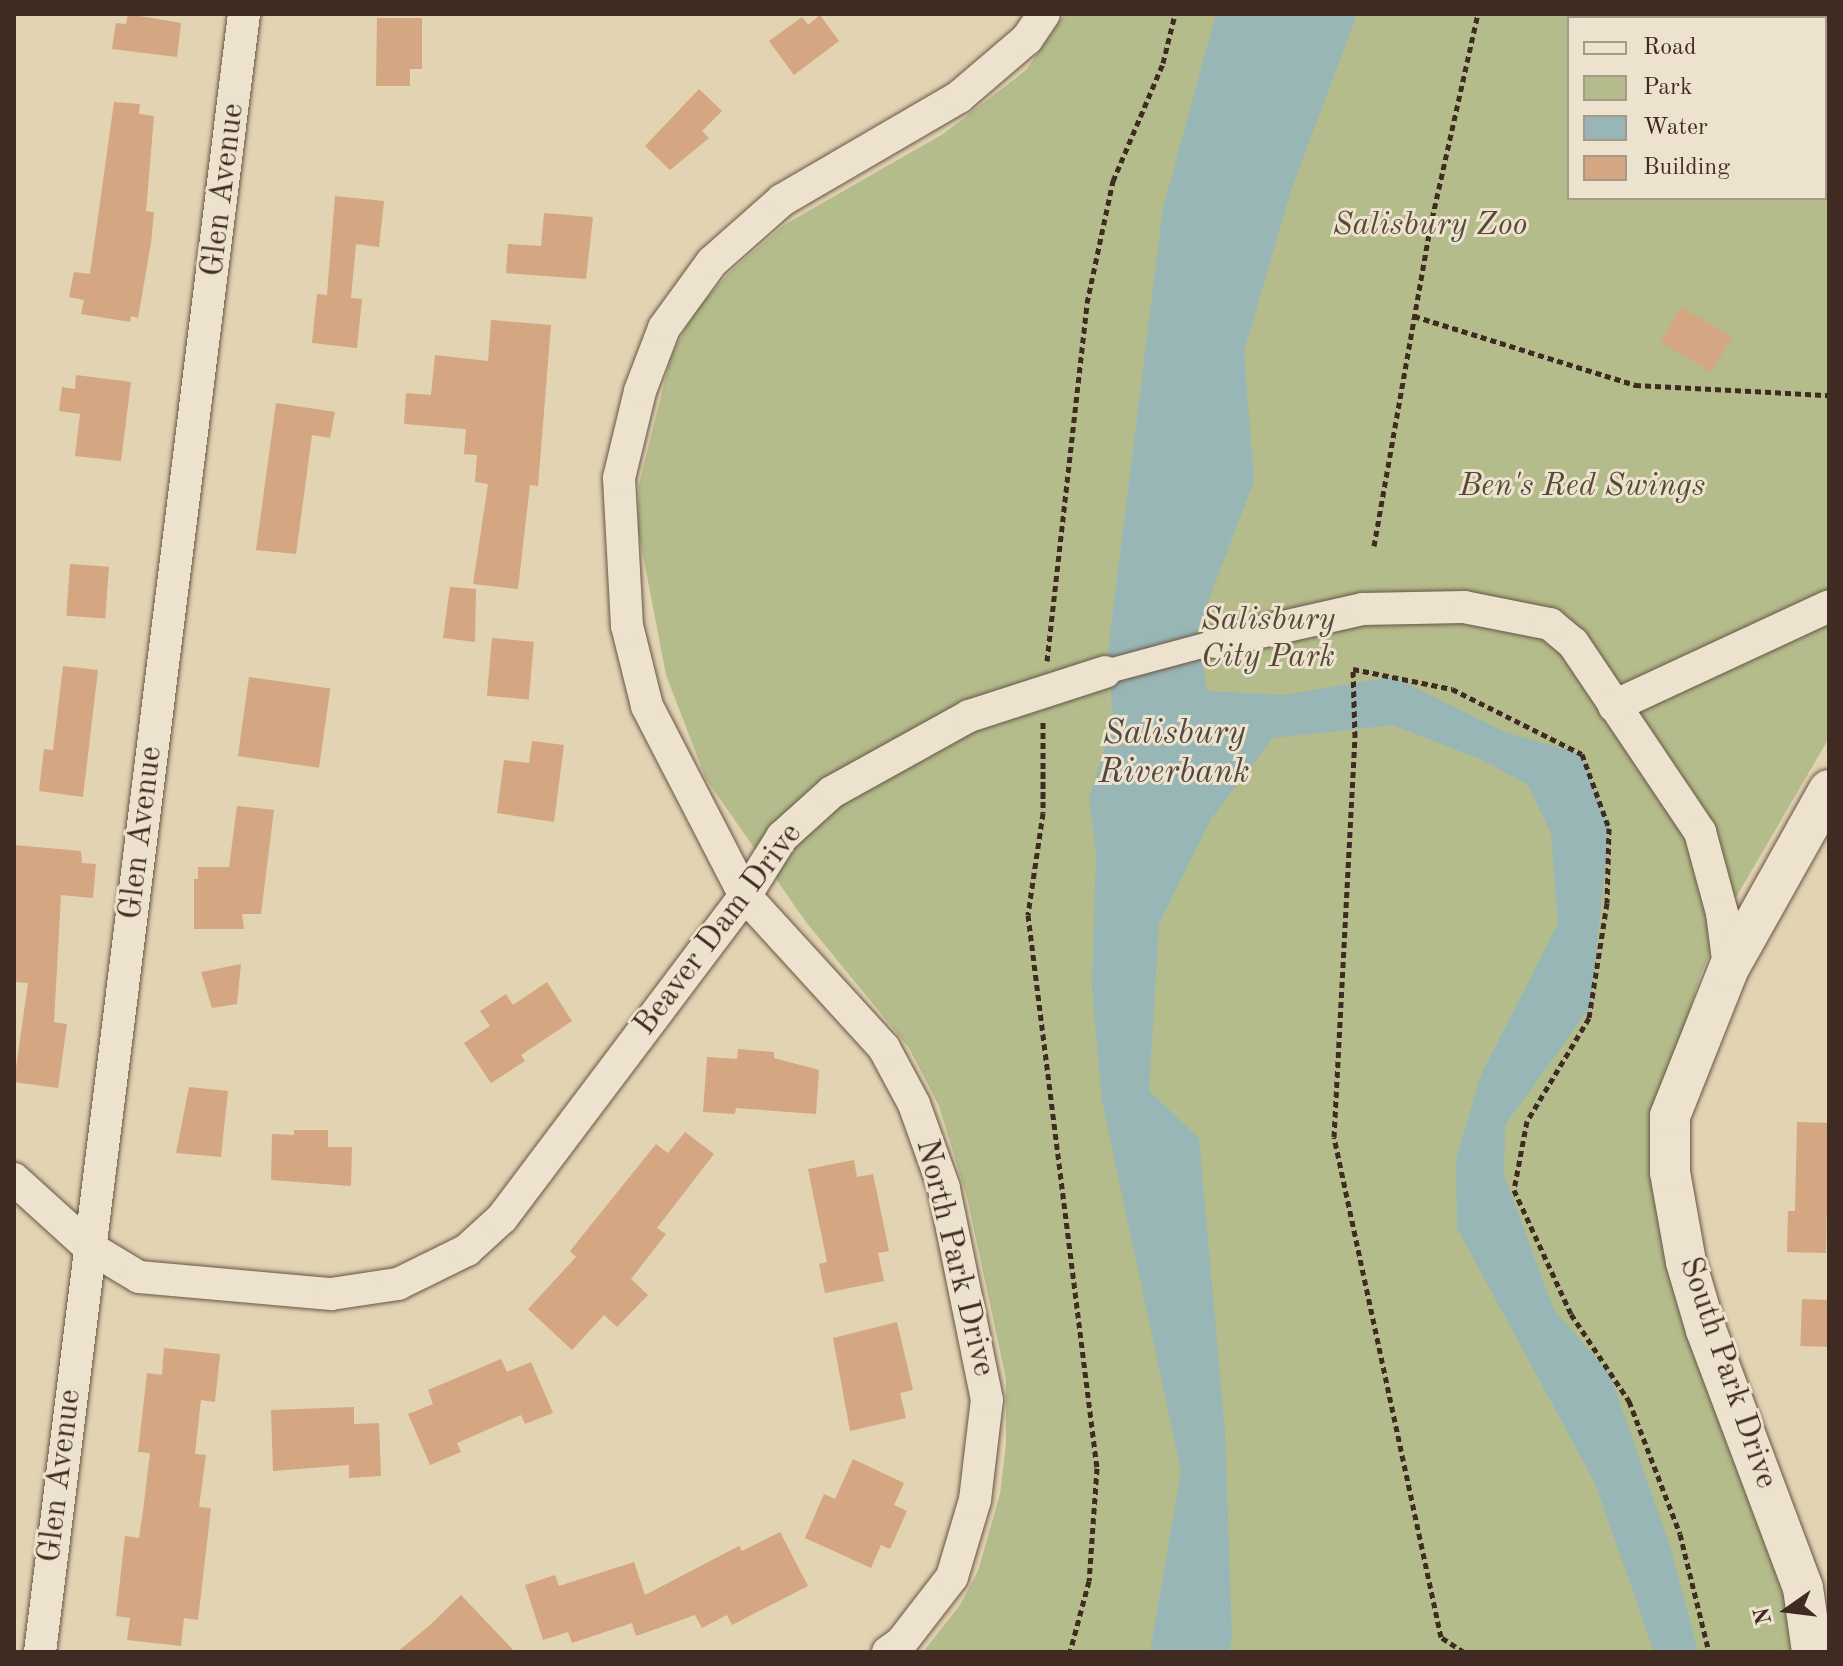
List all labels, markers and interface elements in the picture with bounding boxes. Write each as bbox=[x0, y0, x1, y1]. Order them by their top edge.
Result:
legend bbox=[1567, 16, 1827, 200]
text: Road bbox=[1643, 36, 1696, 60]
text: Park bbox=[1643, 76, 1692, 100]
street label: Glen Avenue bbox=[194, 101, 254, 279]
text: Water bbox=[1643, 116, 1708, 140]
text: Building bbox=[1643, 156, 1730, 180]
park label: Salisbury Zoo bbox=[1333, 207, 1527, 245]
park label: Ben's Red Swings bbox=[1459, 468, 1705, 506]
park label: Salisbury City Park bbox=[1201, 603, 1335, 678]
water label: Salisbury Riverbank bbox=[1098, 714, 1250, 794]
street label: Glen Avenue bbox=[112, 744, 172, 922]
street label: Beaver Dam Drive bbox=[627, 816, 811, 1044]
street label: North Park Drive bbox=[906, 1135, 1002, 1381]
street label: South Park Drive bbox=[1669, 1252, 1785, 1494]
street label: Glen Avenue bbox=[31, 1387, 91, 1565]
north arrow bbox=[1747, 1570, 1827, 1650]
text: N bbox=[1751, 1605, 1776, 1627]

